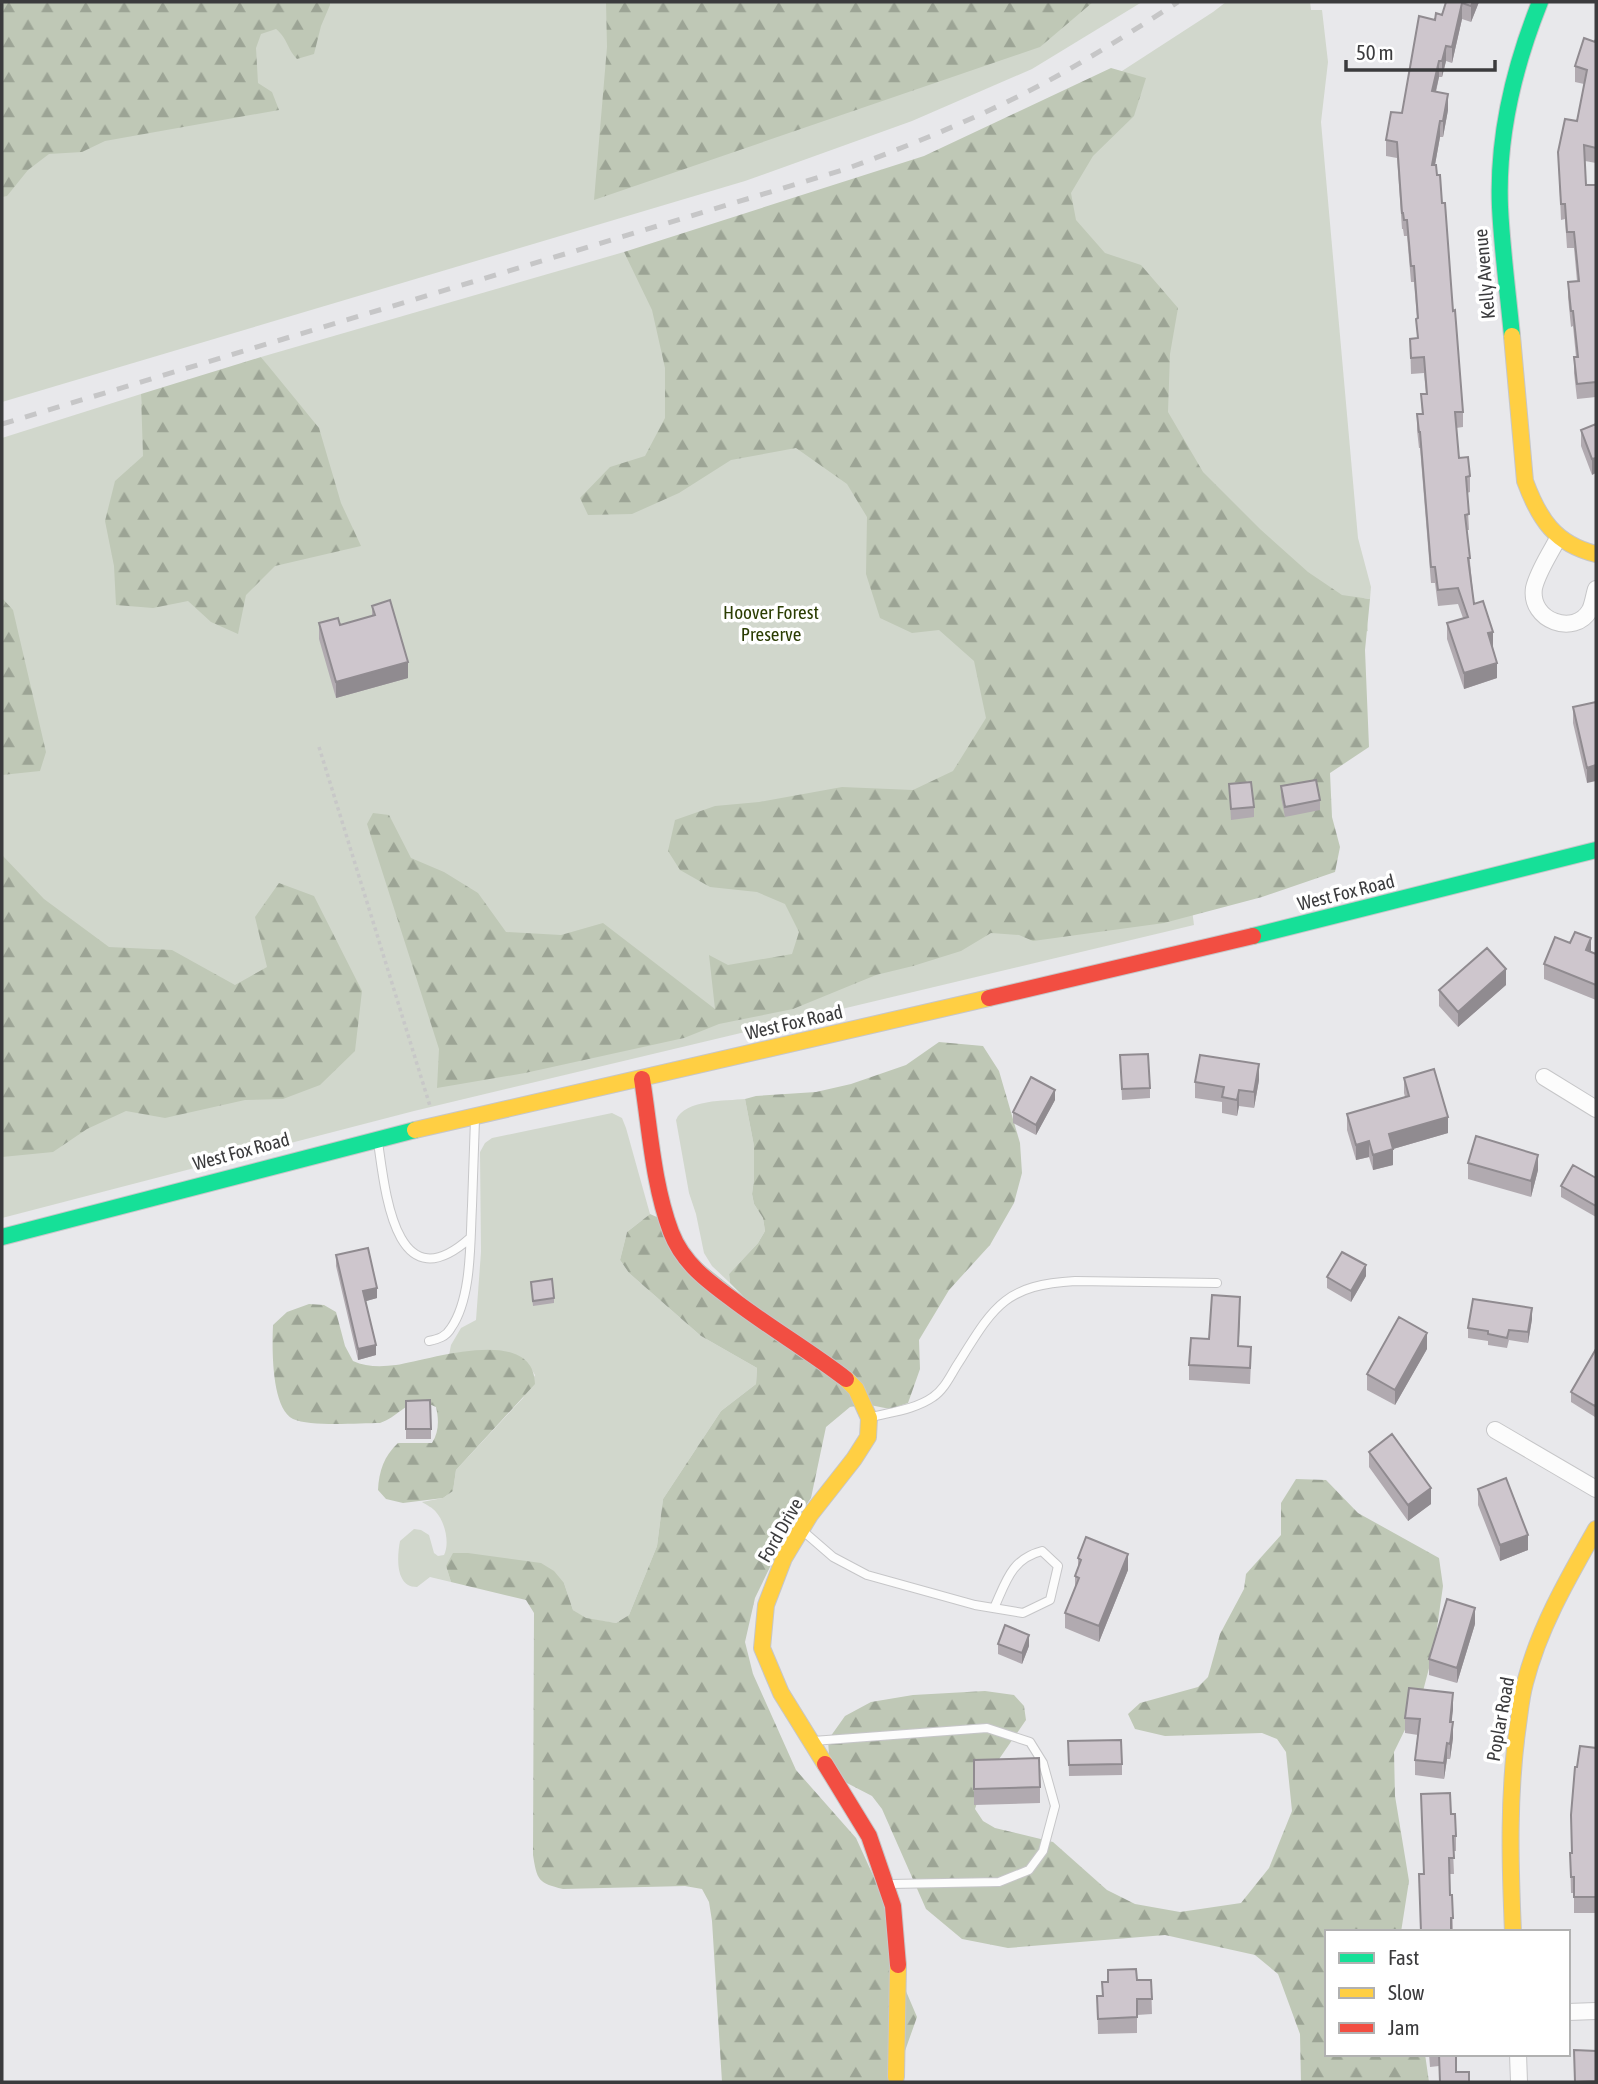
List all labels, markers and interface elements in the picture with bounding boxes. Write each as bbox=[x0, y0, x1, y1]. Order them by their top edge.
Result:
scale bar bbox=[1346, 28, 1495, 72]
text: 50 m bbox=[1356, 40, 1394, 64]
street label: Kelly Avenue bbox=[1469, 228, 1499, 320]
park label: Hoover Forest Preserve bbox=[723, 601, 819, 645]
street label: West Fox Road bbox=[1295, 869, 1397, 915]
street label: West Fox Road bbox=[743, 1000, 845, 1044]
street label: West Fox Road bbox=[190, 1128, 292, 1174]
street label: Ford Drive bbox=[753, 1494, 807, 1566]
street label: Poplar Road bbox=[1482, 1675, 1518, 1763]
legend bbox=[1325, 1930, 1570, 2056]
text: Fast bbox=[1388, 1945, 1419, 1969]
text: Slow bbox=[1388, 1980, 1425, 2004]
text: Jam bbox=[1388, 2015, 1420, 2039]

